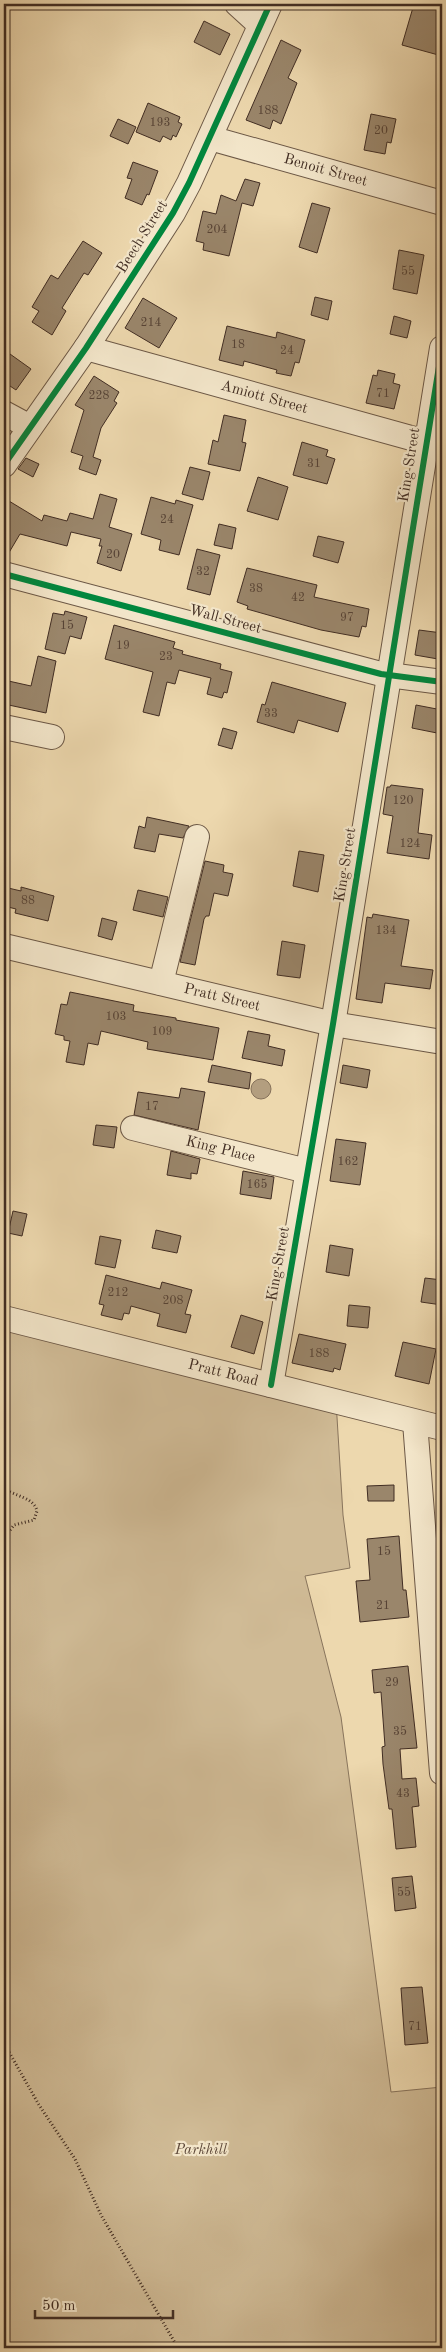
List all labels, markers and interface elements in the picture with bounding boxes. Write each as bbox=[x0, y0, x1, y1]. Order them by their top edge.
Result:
house number: 188 bbox=[258, 105, 278, 117]
house number: 193 bbox=[150, 117, 170, 129]
house number: 20 bbox=[374, 125, 388, 137]
street label: Benoit Street bbox=[282, 152, 369, 189]
street label: Beech Street bbox=[115, 198, 171, 276]
house number: 204 bbox=[207, 224, 227, 236]
house number: 55 bbox=[401, 265, 415, 278]
house number: 214 bbox=[141, 317, 161, 329]
house number: 18 bbox=[231, 339, 245, 351]
house number: 24 bbox=[280, 345, 294, 357]
street label: Amiott Street bbox=[219, 378, 309, 417]
house number: 71 bbox=[376, 388, 390, 400]
house number: 228 bbox=[89, 390, 109, 402]
street label: King Street bbox=[397, 427, 423, 503]
house number: 31 bbox=[307, 458, 321, 470]
house number: 24 bbox=[160, 514, 174, 526]
house number: 20 bbox=[106, 549, 120, 561]
house number: 32 bbox=[196, 566, 210, 578]
house number: 38 bbox=[249, 583, 263, 595]
house number: 42 bbox=[291, 592, 305, 604]
street label: Wall Street bbox=[187, 603, 263, 637]
house number: 97 bbox=[340, 612, 354, 624]
house number: 15 bbox=[60, 619, 74, 632]
house number: 19 bbox=[116, 640, 130, 652]
house number: 23 bbox=[159, 651, 173, 663]
house number: 33 bbox=[264, 708, 278, 720]
house number: 120 bbox=[393, 795, 413, 807]
street label: King Street bbox=[333, 827, 359, 903]
house number: 124 bbox=[400, 838, 420, 850]
house number: 88 bbox=[21, 895, 35, 907]
house number: 134 bbox=[376, 925, 396, 937]
street label: Pratt Street bbox=[182, 981, 262, 1014]
house number: 103 bbox=[106, 1011, 126, 1023]
house number: 109 bbox=[152, 1026, 172, 1038]
house number: 17 bbox=[145, 1101, 159, 1113]
street label: King Place bbox=[184, 1134, 257, 1165]
house number: 162 bbox=[338, 1156, 358, 1168]
house number: 165 bbox=[247, 1178, 267, 1191]
street label: King Street bbox=[265, 1225, 293, 1303]
house number: 212 bbox=[108, 1287, 128, 1299]
house number: 208 bbox=[163, 1295, 183, 1307]
house number: 188 bbox=[309, 1348, 329, 1360]
street label: Pratt Road bbox=[186, 1357, 260, 1389]
house number: 15 bbox=[377, 1545, 391, 1558]
house number: 21 bbox=[376, 1600, 390, 1612]
house number: 29 bbox=[385, 1677, 399, 1689]
house number: 35 bbox=[393, 1725, 407, 1738]
house number: 43 bbox=[396, 1788, 410, 1800]
house number: 55 bbox=[397, 1886, 411, 1899]
house number: 71 bbox=[408, 2021, 422, 2033]
park label: Parkhill bbox=[174, 2143, 228, 2158]
scale bar bbox=[35, 2287, 172, 2319]
text: 50 m bbox=[42, 2299, 76, 2314]

